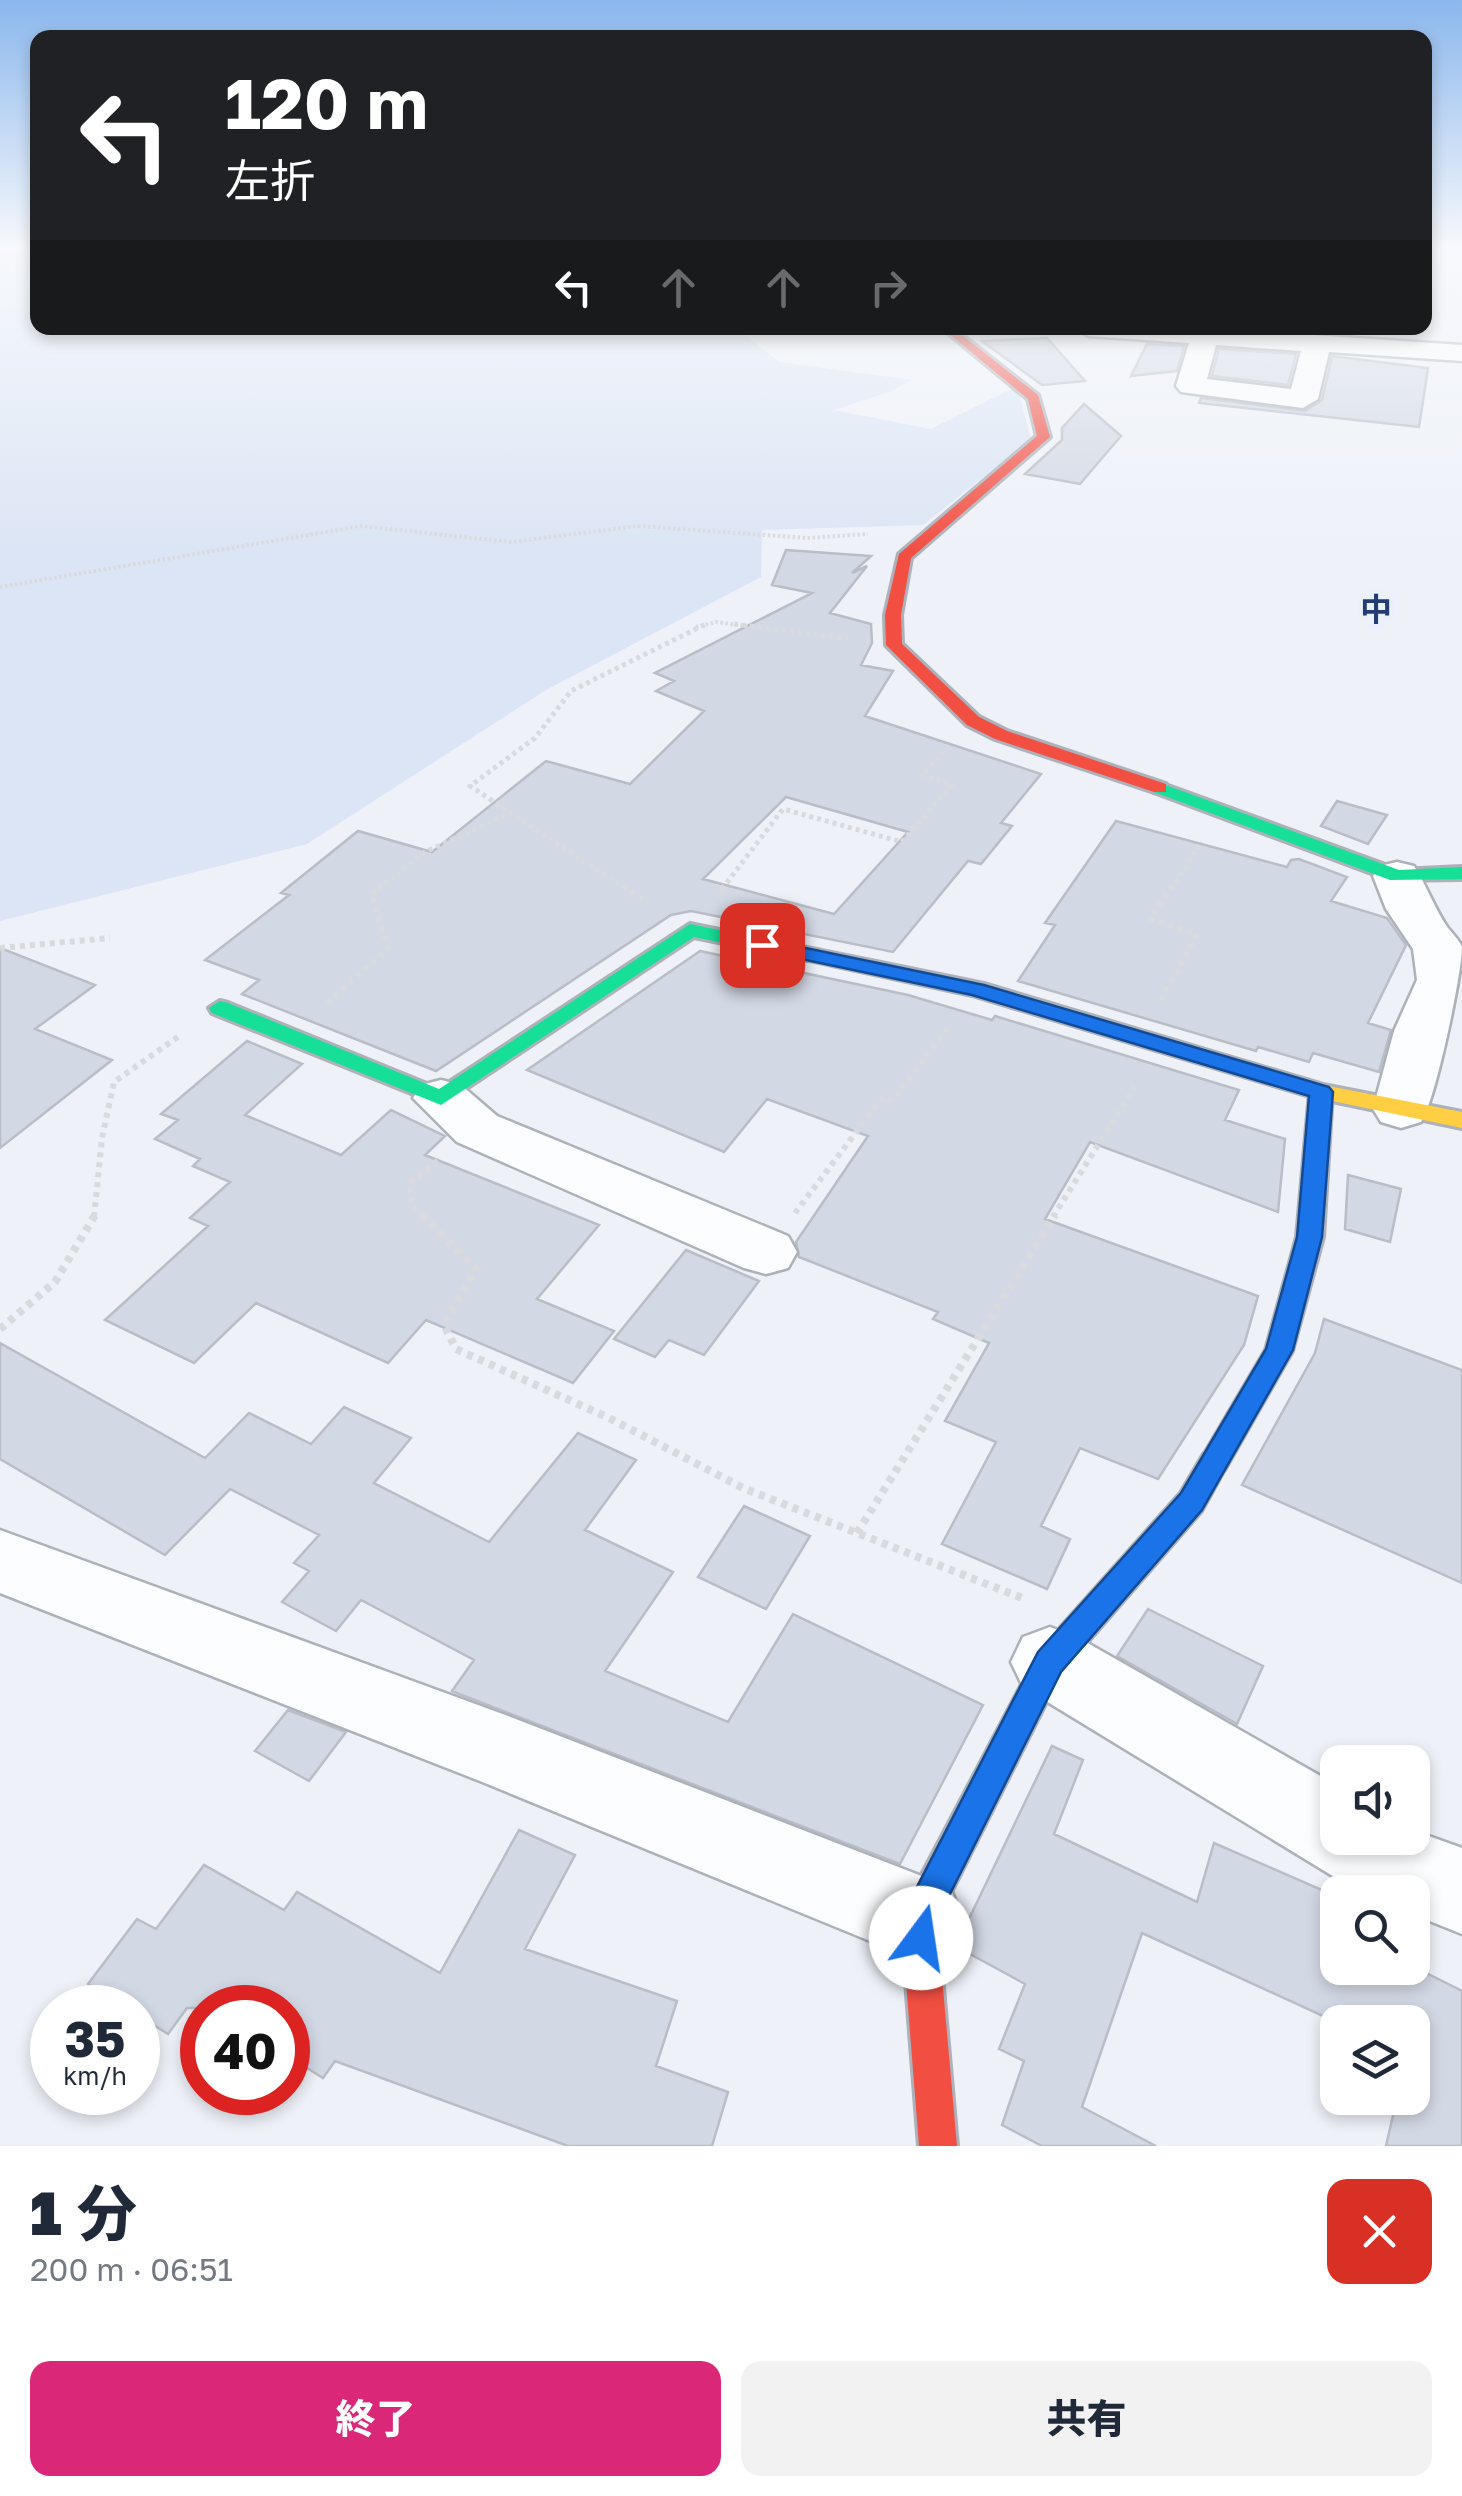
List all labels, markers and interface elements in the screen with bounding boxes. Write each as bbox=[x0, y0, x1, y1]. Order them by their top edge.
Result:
text: 120 m bbox=[225, 60, 428, 144]
icon: left bbox=[60, 70, 190, 200]
text: 左折 bbox=[225, 153, 315, 207]
icon: left bbox=[546, 260, 601, 315]
icon: ahead bbox=[651, 260, 706, 315]
icon: ahead bbox=[756, 260, 811, 315]
icon: right bbox=[861, 260, 916, 315]
district label: 中 bbox=[1360, 590, 1392, 628]
pin bbox=[720, 903, 805, 988]
icon: arrive bbox=[735, 918, 790, 973]
map controls bbox=[1320, 1745, 1430, 2115]
button: sound bbox=[1320, 1745, 1430, 1855]
button: search bbox=[1320, 1875, 1430, 1985]
position arrow bbox=[869, 1886, 973, 1990]
speed limit sign: 40 bbox=[180, 1985, 310, 2115]
button: layers bbox=[1320, 2005, 1430, 2115]
text: 35 bbox=[64, 2008, 125, 2068]
text: km/h bbox=[63, 2060, 127, 2091]
text: 1 分 bbox=[30, 2176, 137, 2248]
button: close bbox=[1327, 2179, 1432, 2284]
text: 200 m · 06:51 bbox=[30, 2250, 233, 2288]
button: 終了 bbox=[30, 2361, 721, 2476]
button: 共有 bbox=[741, 2361, 1432, 2476]

